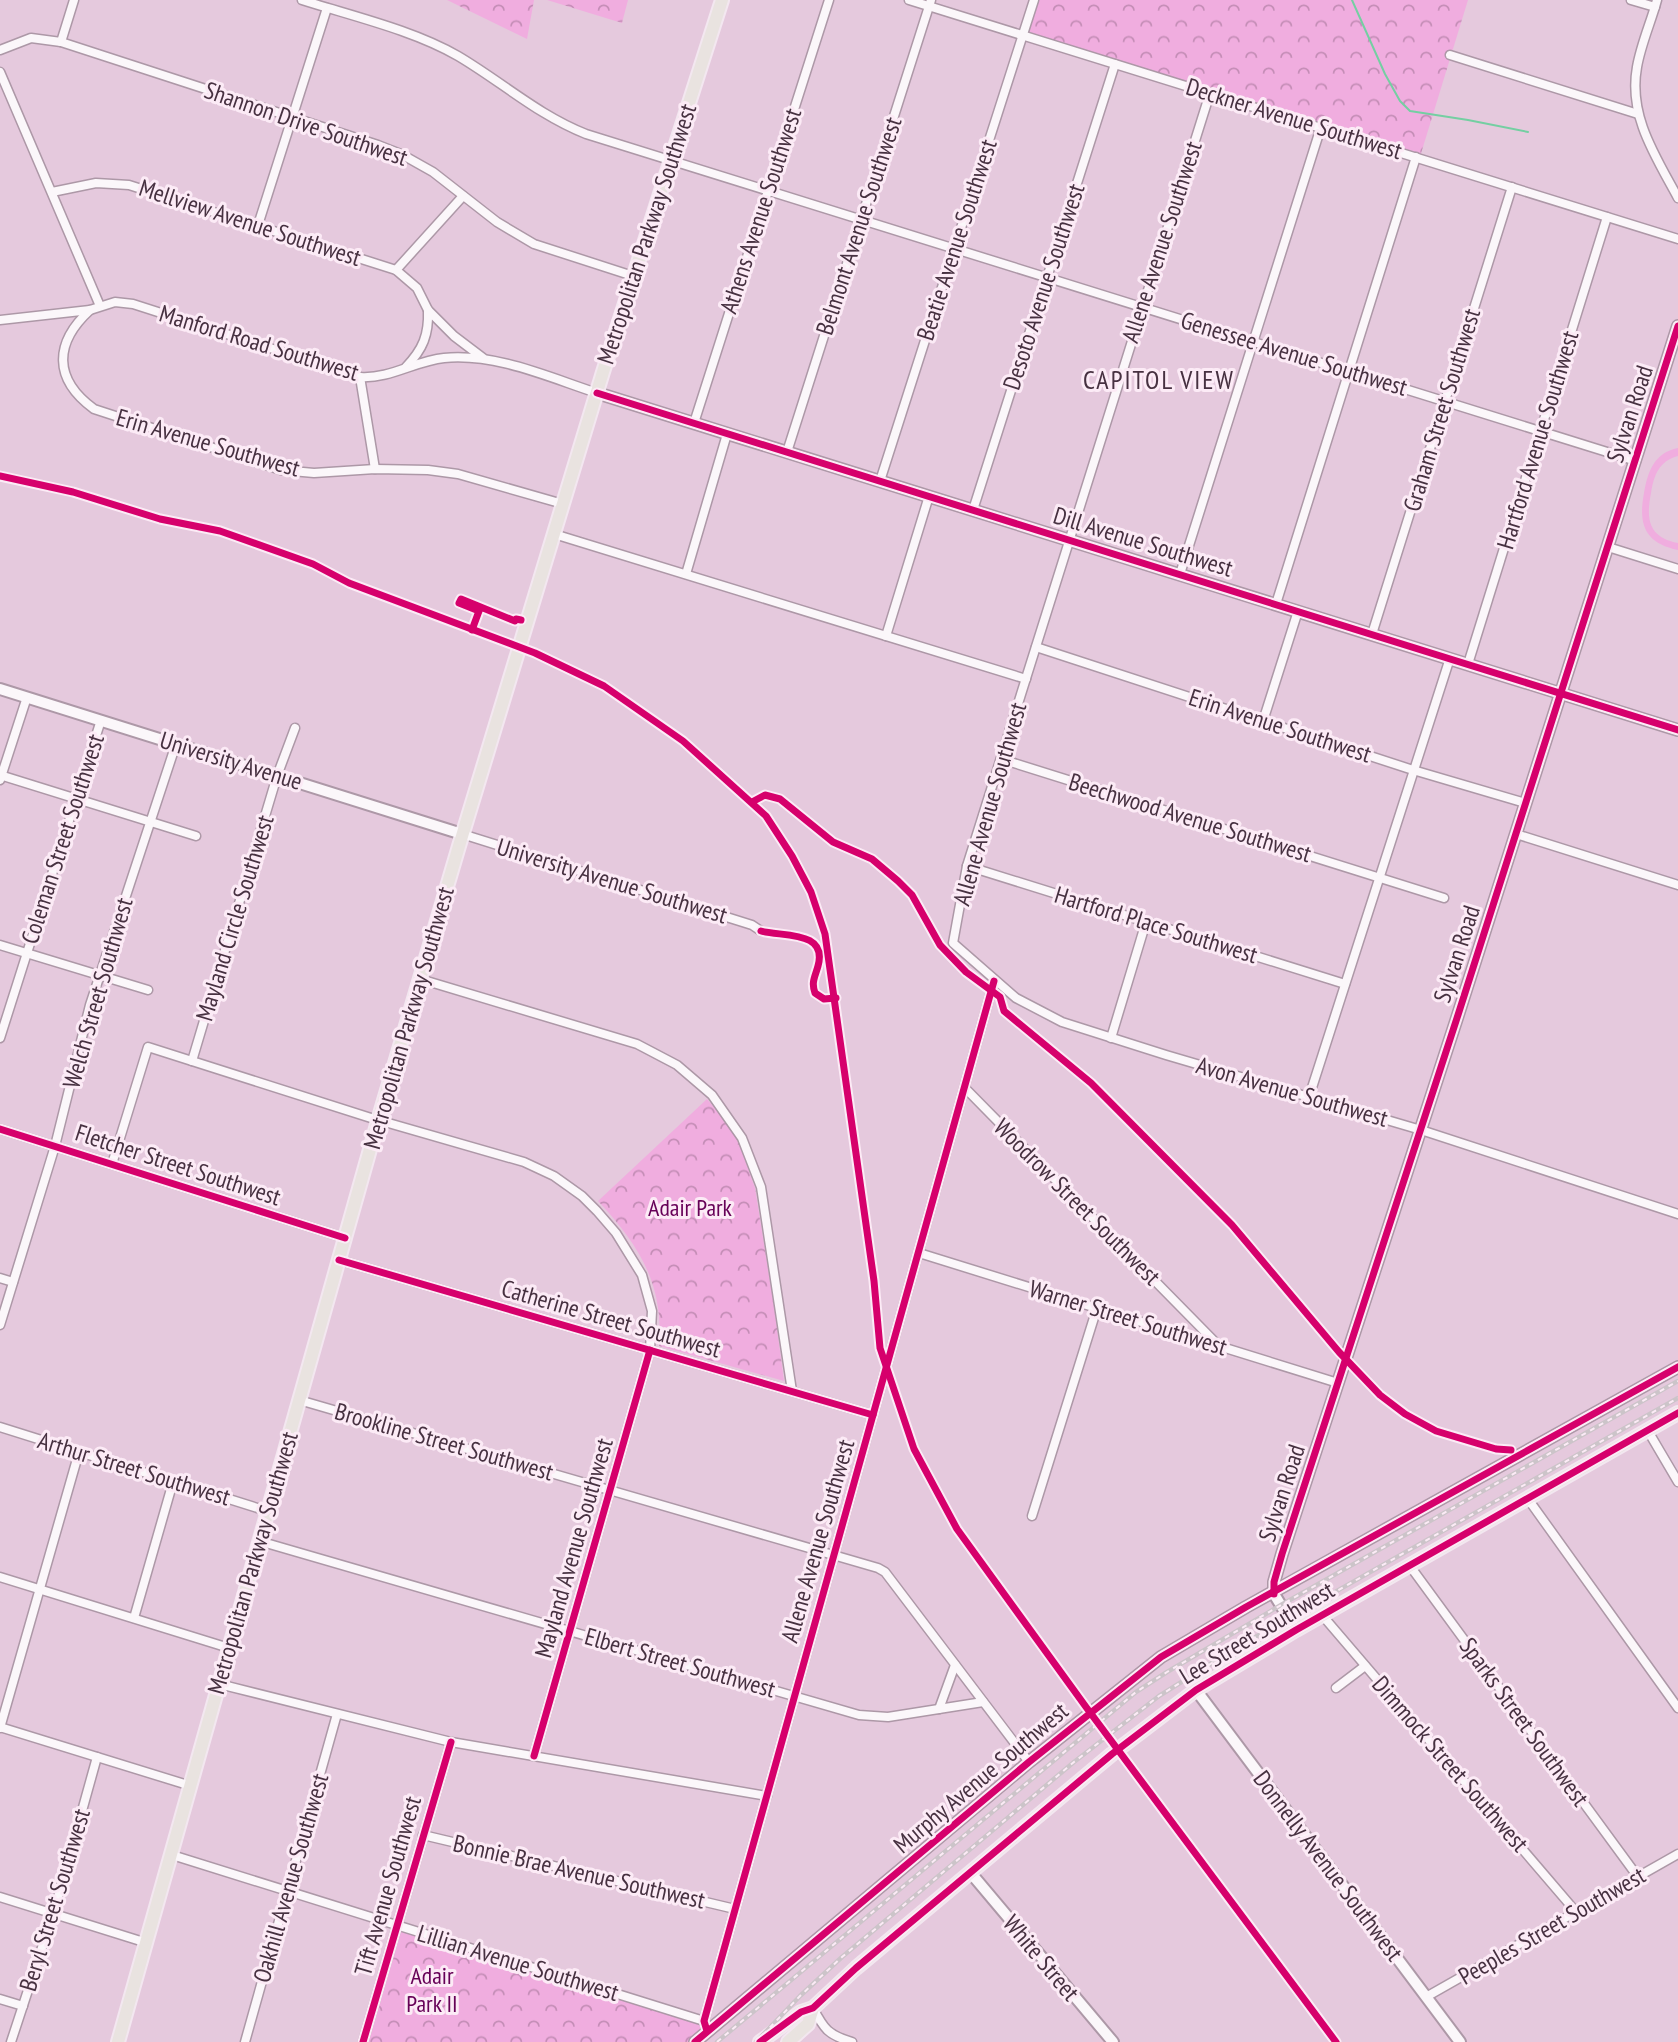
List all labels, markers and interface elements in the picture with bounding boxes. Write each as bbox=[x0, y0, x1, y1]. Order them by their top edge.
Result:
street label: Deckner Avenue Southwest bbox=[1182, 71, 1406, 166]
street label: Shannon Drive Southwest bbox=[200, 74, 412, 173]
street label: Metropolitan Parkway Southwest bbox=[590, 99, 703, 368]
street label: Athens Avenue Southwest bbox=[713, 104, 808, 317]
street label: Belmont Avenue Southwest bbox=[809, 113, 908, 339]
street label: Beatie Avenue Southwest bbox=[909, 135, 1004, 344]
street label: Allene Avenue Southwest bbox=[1114, 137, 1209, 346]
street label: Mellview Avenue Southwest bbox=[135, 172, 365, 273]
street label: Desoto Avenue Southwest bbox=[996, 180, 1092, 394]
street label: Manford Road Southwest bbox=[156, 297, 363, 388]
street label: Genessee Avenue Southwest bbox=[1177, 304, 1411, 403]
street label: Graham Street Southwest bbox=[1396, 304, 1487, 515]
street label: Hartford Avenue Southwest bbox=[1490, 327, 1586, 553]
street label: Sylvan Road bbox=[1599, 361, 1660, 466]
district label: CAPITOL VIEW bbox=[1083, 363, 1235, 396]
street label: Erin Avenue Southwest bbox=[113, 401, 304, 484]
street label: Dill Avenue Southwest bbox=[1050, 500, 1237, 584]
street label: Erin Avenue Southwest bbox=[1185, 681, 1375, 770]
street label: Allene Avenue Southwest bbox=[946, 698, 1033, 909]
street label: University Avenue bbox=[156, 724, 306, 797]
street label: Coleman Street Southwest bbox=[14, 730, 111, 948]
street label: Beechwood Avenue Southwest bbox=[1065, 766, 1316, 869]
street label: Mayland Circle Southwest bbox=[188, 811, 281, 1025]
street label: University Avenue Southwest bbox=[493, 831, 731, 930]
street label: Hartford Place Southwest bbox=[1051, 879, 1262, 970]
street label: Metropolitan Parkway Southwest bbox=[356, 883, 461, 1153]
street label: Welch Street Southwest bbox=[56, 894, 140, 1092]
street label: Sylvan Road bbox=[1426, 901, 1487, 1006]
street label: Avon Avenue Southwest bbox=[1193, 1049, 1392, 1134]
street label: Woodrow Street Southwest bbox=[987, 1112, 1168, 1292]
street label: Fletcher Street Southwest bbox=[72, 1117, 285, 1212]
park label: Adair Park bbox=[648, 1192, 733, 1223]
street label: Catherine Street Southwest bbox=[498, 1272, 725, 1365]
street label: Warner Street Southwest bbox=[1026, 1273, 1231, 1362]
street label: Brookline Street Southwest bbox=[331, 1395, 557, 1488]
street label: Arthur Street Southwest bbox=[34, 1425, 234, 1513]
street label: Metropolitan Parkway Southwest bbox=[200, 1428, 305, 1698]
street label: Mayland Avenue Southwest bbox=[527, 1434, 620, 1661]
street label: Allene Avenue Southwest bbox=[774, 1435, 861, 1646]
street label: Sylvan Road bbox=[1251, 1440, 1312, 1545]
street label: Lee Street Southwest bbox=[1174, 1574, 1340, 1691]
street label: Elbert Street Southwest bbox=[581, 1621, 779, 1705]
street label: Sparks Street Southwest bbox=[1453, 1631, 1596, 1812]
street label: Dimmock Street Southwest bbox=[1365, 1669, 1536, 1858]
street label: Murphy Avenue Southwest bbox=[887, 1695, 1075, 1860]
street label: Donnelly Avenue Southwest bbox=[1247, 1764, 1410, 1967]
street label: Oakhill Avenue Southwest bbox=[246, 1769, 335, 1986]
street label: Tift Avenue Southwest bbox=[347, 1792, 428, 1979]
street label: Beryl Street Southwest bbox=[12, 1805, 97, 1995]
street label: Bonnie Brae Avenue Southwest bbox=[450, 1827, 708, 1916]
street label: Peeples Street Southwest bbox=[1453, 1859, 1651, 1992]
street label: White Street bbox=[996, 1908, 1087, 2007]
street label: Lillian Avenue Southwest bbox=[414, 1917, 623, 2008]
park label: Adair Park II bbox=[406, 1960, 458, 2019]

